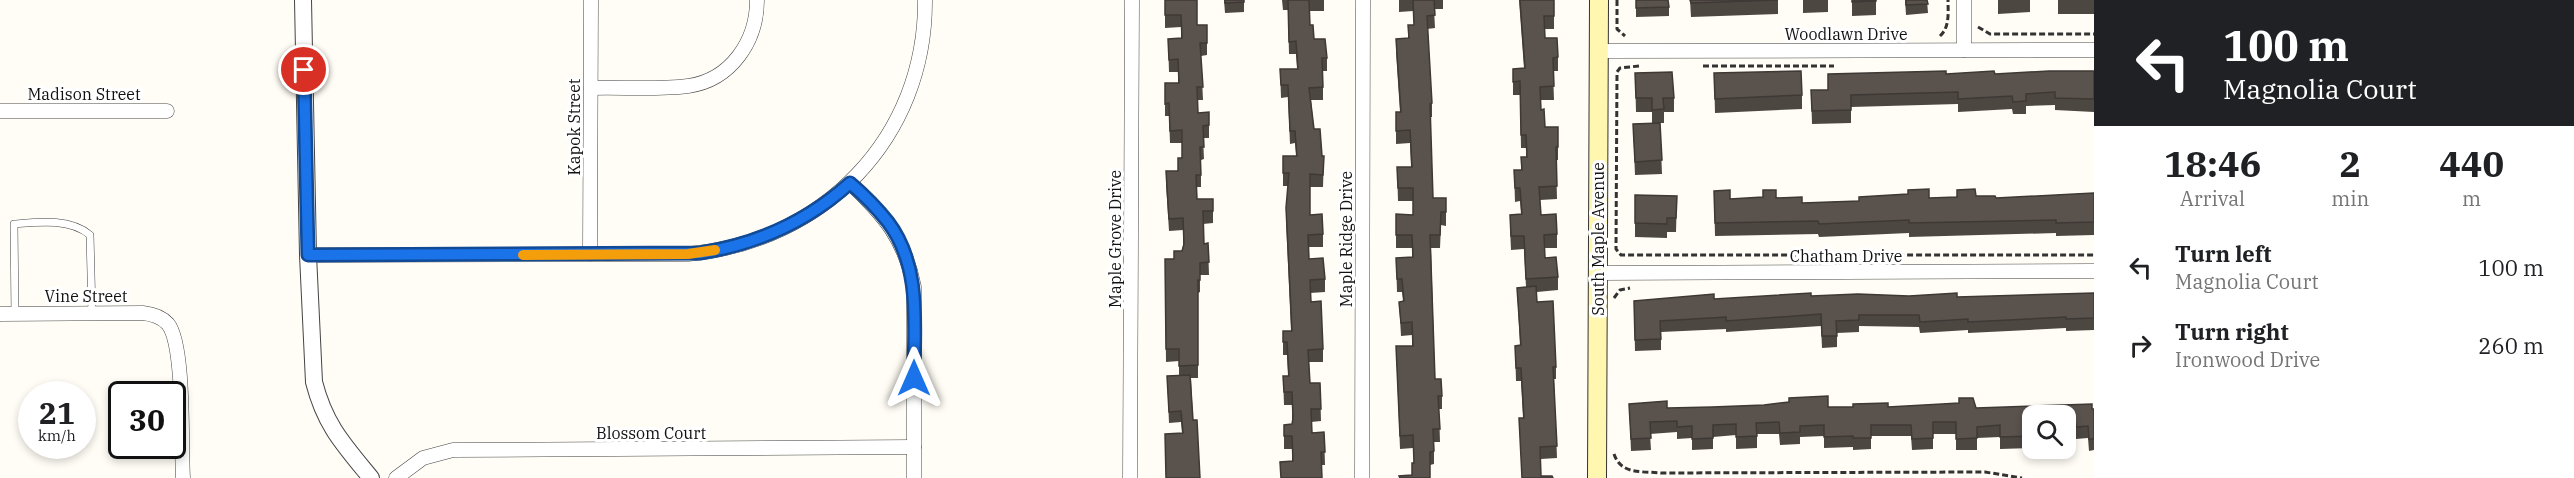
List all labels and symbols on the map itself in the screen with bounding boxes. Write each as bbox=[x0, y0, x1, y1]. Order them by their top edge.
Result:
street label: Woodlawn Drive bbox=[1784, 24, 1908, 44]
pin bbox=[278, 44, 329, 95]
street label: Kapok Street bbox=[564, 78, 584, 175]
street label: Madison Street bbox=[27, 84, 141, 104]
street label: South Maple Avenue bbox=[1588, 162, 1608, 316]
street label: Maple Grove Drive bbox=[1105, 170, 1125, 308]
street label: Maple Ridge Drive bbox=[1336, 171, 1356, 307]
street label: Chatham Drive bbox=[1790, 246, 1902, 266]
street label: Vine Street bbox=[45, 286, 128, 306]
position arrow bbox=[882, 346, 946, 410]
speed limit sign: 30 bbox=[108, 381, 186, 459]
street label: Blossom Court bbox=[596, 423, 706, 443]

